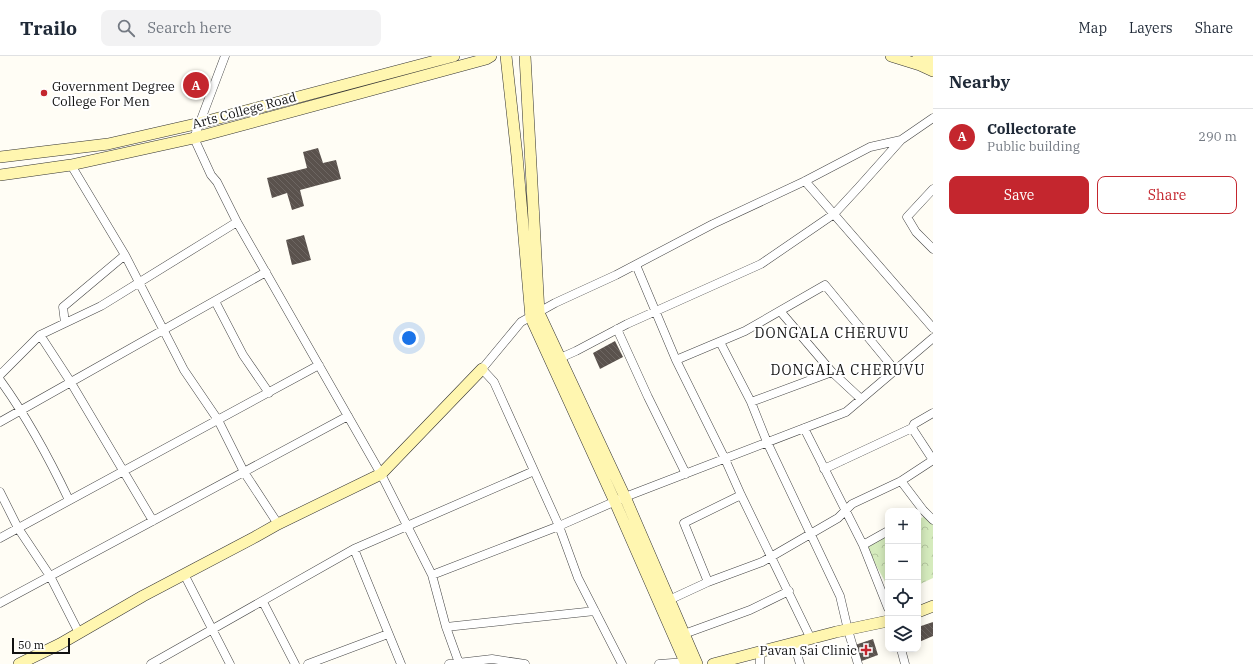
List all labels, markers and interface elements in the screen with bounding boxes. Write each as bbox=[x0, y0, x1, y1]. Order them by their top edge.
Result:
search box bbox=[101, 10, 381, 46]
text: Trailo bbox=[20, 16, 77, 40]
icon: search bbox=[115, 17, 137, 39]
text: Search here bbox=[147, 18, 232, 37]
text: Map bbox=[1079, 19, 1107, 37]
text: Layers bbox=[1129, 19, 1173, 37]
text: Share bbox=[1195, 19, 1233, 37]
pin: A bbox=[183, 70, 209, 100]
text: Nearby bbox=[949, 71, 1010, 93]
place label: Government Degree College For Men bbox=[52, 78, 175, 110]
marker: Government Degree College For Men bbox=[39, 88, 49, 98]
street label: Arts College Road bbox=[190, 88, 298, 133]
text: Collectorate bbox=[987, 119, 1076, 138]
text: A bbox=[957, 128, 967, 145]
text: 290 m bbox=[1198, 128, 1237, 145]
text: Public building bbox=[987, 138, 1080, 155]
button: Save bbox=[949, 176, 1089, 214]
button: Share bbox=[1097, 176, 1237, 214]
district label: DONGALA CHERUVU bbox=[755, 324, 910, 342]
your location bbox=[399, 328, 419, 348]
district label: DONGALA CHERUVU bbox=[771, 361, 926, 379]
map controls bbox=[885, 508, 921, 652]
button: + bbox=[885, 508, 921, 544]
button: − bbox=[885, 544, 921, 580]
button: locate bbox=[885, 580, 921, 616]
button: layers bbox=[885, 616, 921, 652]
scale bar bbox=[12, 636, 70, 655]
text: 50 m bbox=[18, 638, 44, 652]
place label: Pavan Sai Clinic bbox=[760, 642, 857, 659]
marker: Pavan Sai Clinic bbox=[860, 644, 872, 656]

